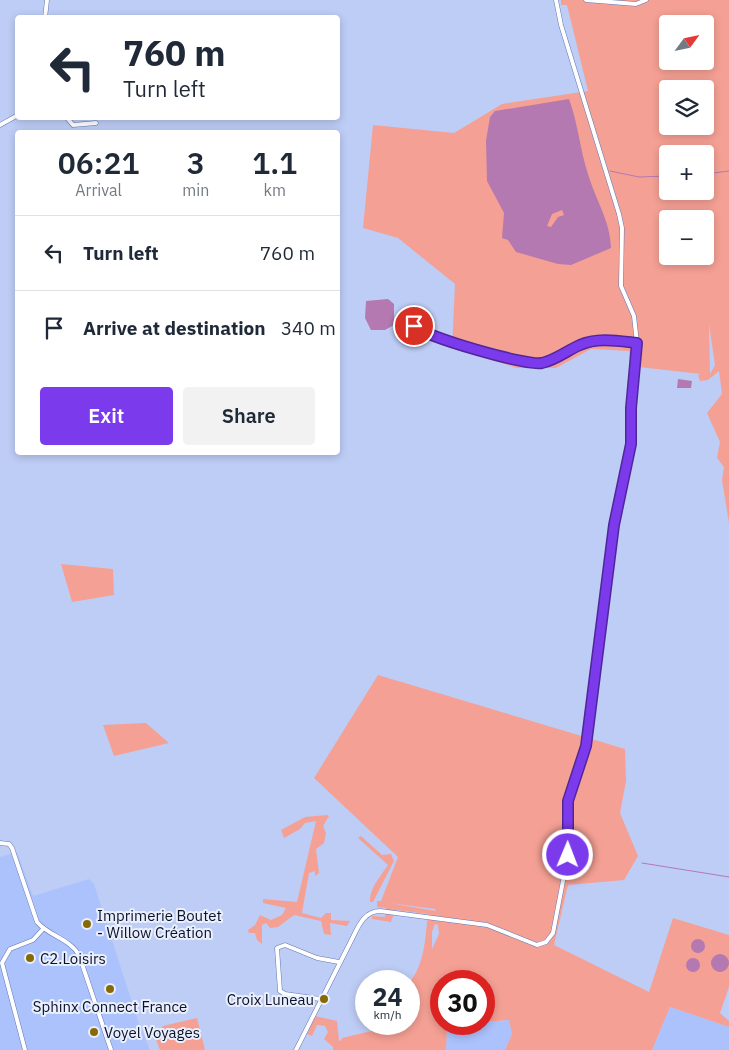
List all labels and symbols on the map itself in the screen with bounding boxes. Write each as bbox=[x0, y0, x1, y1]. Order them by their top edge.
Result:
north arrow bbox=[659, 15, 714, 70]
pin bbox=[393, 305, 435, 347]
position arrow bbox=[541, 828, 593, 880]
place label: Imprimerie Boutet - Willow Création bbox=[97, 906, 222, 942]
marker: Imprimerie Boutet - Willow Création bbox=[81, 918, 93, 930]
place label: C2.Loisirs bbox=[40, 949, 106, 968]
marker: C2.Loisirs bbox=[24, 952, 36, 964]
speed limit sign: 30 bbox=[430, 970, 495, 1035]
marker: Sphinx Connect France bbox=[104, 983, 116, 995]
place label: Croix Luneau bbox=[227, 990, 314, 1009]
marker: Croix Luneau bbox=[318, 993, 330, 1005]
place label: Sphinx Connect France bbox=[33, 997, 187, 1016]
place label: Voyel Voyages bbox=[104, 1023, 200, 1042]
marker: Voyel Voyages bbox=[88, 1026, 100, 1038]

